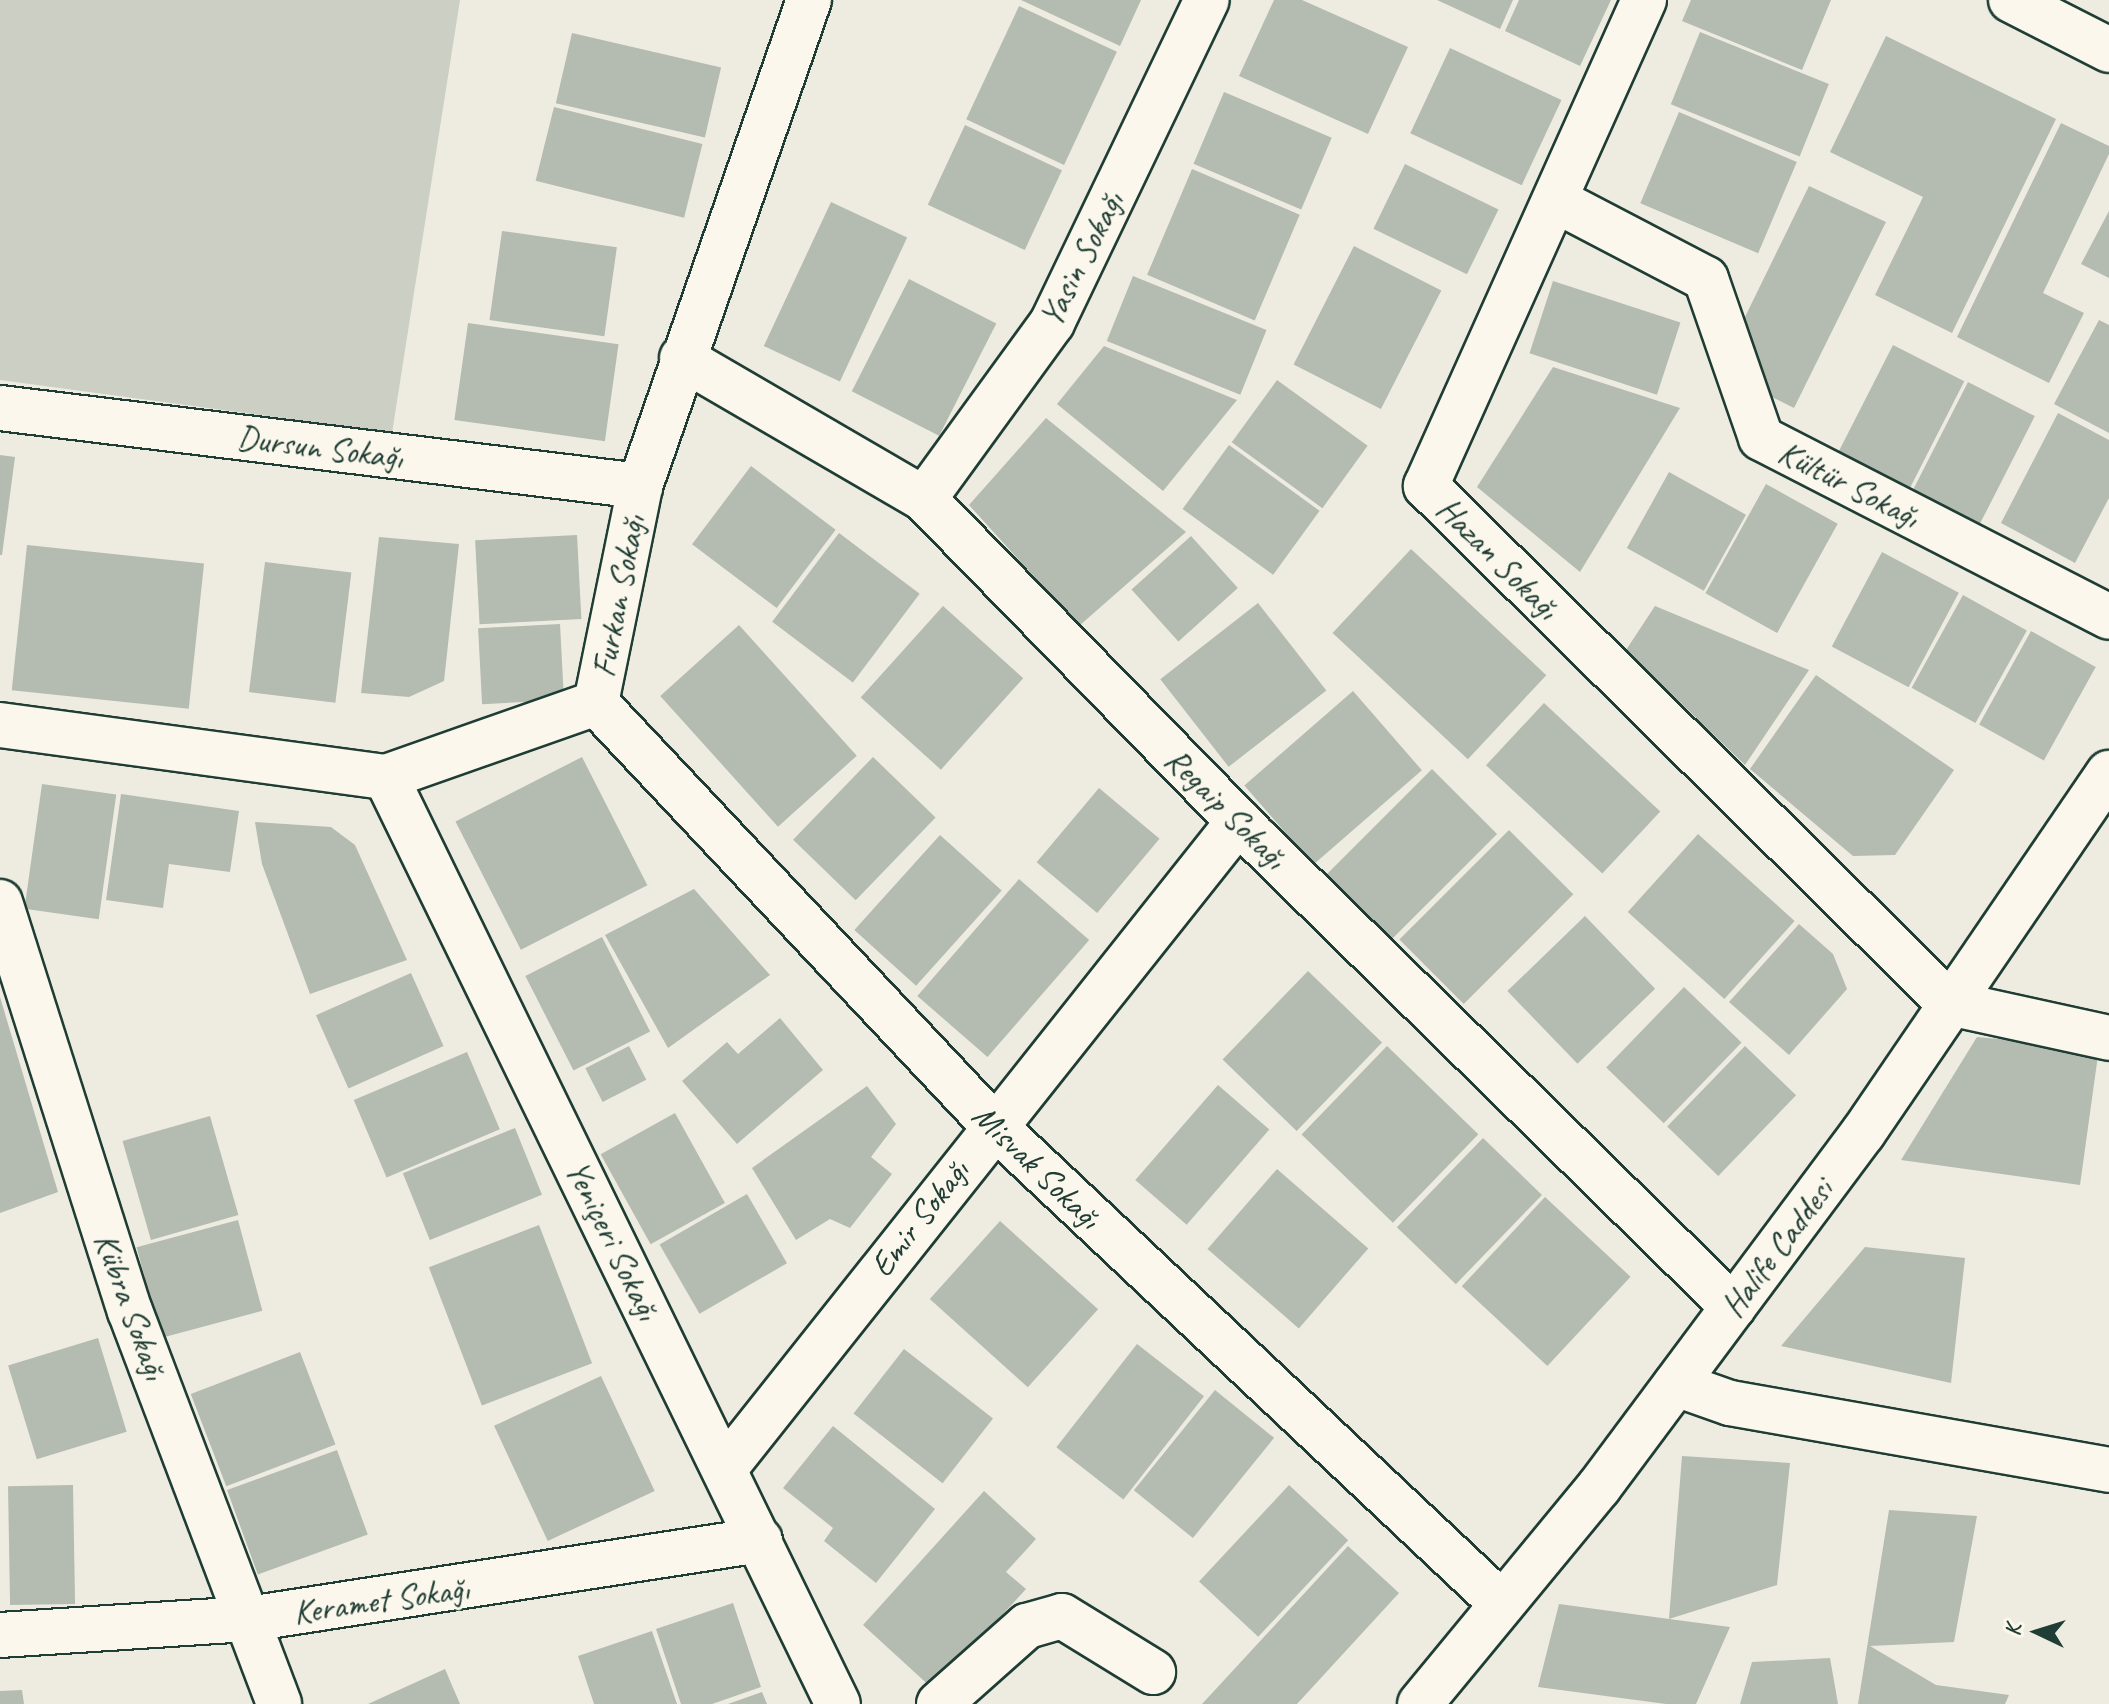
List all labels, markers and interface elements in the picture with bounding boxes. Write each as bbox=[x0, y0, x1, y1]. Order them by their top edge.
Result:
street label: Yasin Sokağı bbox=[1030, 186, 1132, 332]
street label: Dursun Sokağı bbox=[236, 417, 404, 477]
street label: Kültür Sokağı bbox=[1772, 431, 1926, 537]
street label: Hazan Sokağı bbox=[1429, 489, 1567, 627]
street label: Furkan Sokağı bbox=[583, 513, 653, 679]
street label: Regaip Sokağı bbox=[1157, 739, 1295, 877]
street label: Misvak Sokağı bbox=[965, 1095, 1109, 1237]
street label: Emir Sokağı bbox=[861, 1152, 977, 1284]
street label: Yeniçeri Sokağı bbox=[557, 1154, 669, 1326]
street label: Halife Caddesi bbox=[1712, 1171, 1842, 1325]
street label: Kübra Sokağı bbox=[86, 1227, 176, 1385]
street label: Keramet Sokağı bbox=[291, 1568, 471, 1632]
north arrow bbox=[1997, 1592, 2077, 1672]
text: K bbox=[1999, 1624, 2027, 1637]

